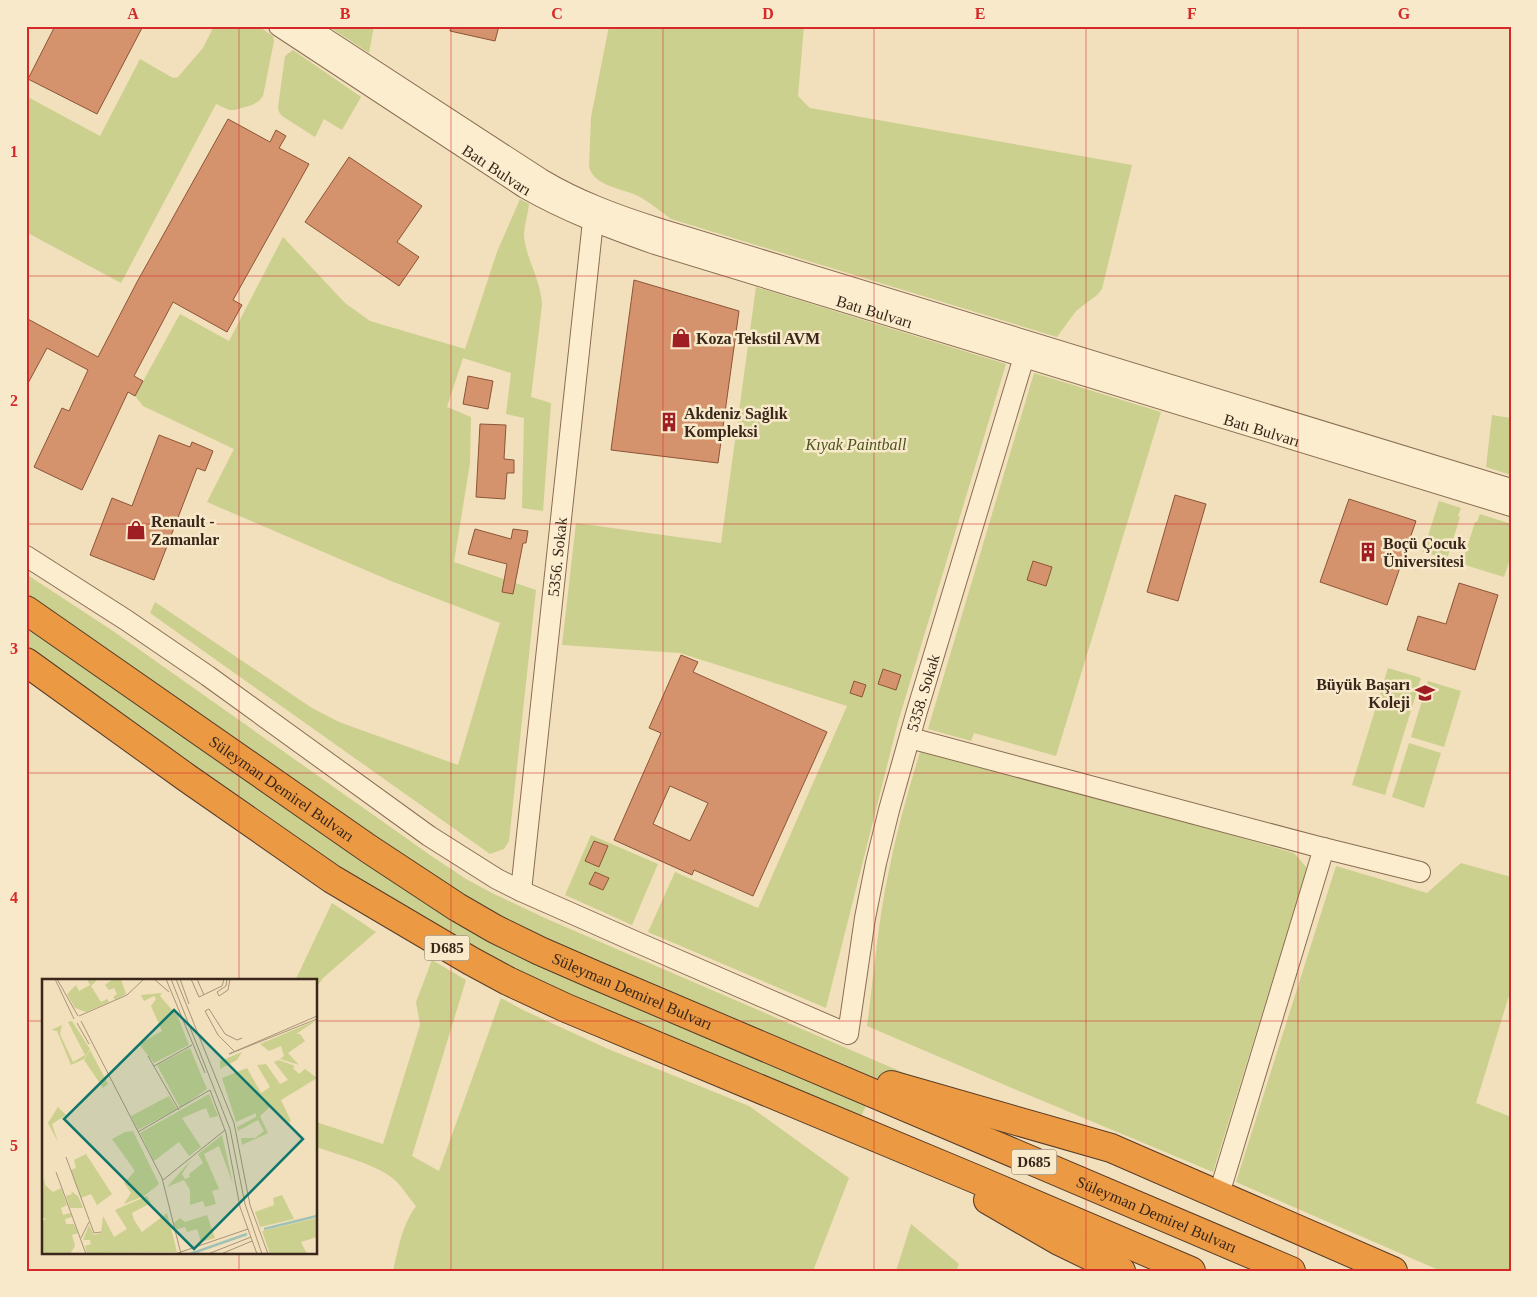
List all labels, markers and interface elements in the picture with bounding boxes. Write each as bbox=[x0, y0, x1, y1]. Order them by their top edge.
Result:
text: A bbox=[127, 5, 139, 22]
text: B bbox=[340, 5, 351, 22]
text: C bbox=[551, 5, 563, 22]
text: D bbox=[762, 5, 774, 22]
text: E bbox=[975, 5, 985, 22]
text: F bbox=[1187, 5, 1197, 22]
text: G bbox=[1398, 5, 1411, 22]
street label: Batı Bulvarı bbox=[459, 141, 535, 199]
text: 1 bbox=[10, 143, 18, 160]
street label: Batı Bulvarı bbox=[835, 292, 915, 331]
shop icon: Koza Tekstil AVM bbox=[670, 327, 692, 349]
place label: Koza Tekstil AVM bbox=[696, 330, 820, 347]
text: 2 bbox=[10, 392, 18, 409]
place label: Akdeniz Sağlık Kompleksi bbox=[684, 405, 788, 441]
street label: Batı Bulvarı bbox=[1222, 410, 1303, 450]
building icon: Akdeniz Sağlık Kompleksi bbox=[658, 411, 680, 433]
park label: Kıyak Paintball bbox=[805, 436, 907, 454]
place label: Renault - Zamanlar bbox=[151, 513, 219, 548]
street label: 5356. Sokak bbox=[544, 516, 570, 598]
shop icon: Renault - Zamanlar bbox=[125, 519, 147, 541]
place label: Boçü Çocuk Üniversitesi bbox=[1383, 535, 1466, 570]
building icon: Boçü Çocuk Üniversitesi bbox=[1357, 541, 1379, 563]
text: 3 bbox=[10, 640, 18, 657]
street label: 5358. Sokak bbox=[903, 652, 942, 733]
place label: Büyük Başarı Koleji bbox=[1316, 676, 1411, 712]
school or university icon: Büyük Başarı Koleji bbox=[1414, 682, 1436, 704]
street label: Süleyman Demirel Bulvarı bbox=[206, 732, 358, 845]
text: 4 bbox=[10, 889, 18, 906]
road number: D685 bbox=[424, 936, 470, 960]
street label: Süleyman Demirel Bulvarı bbox=[550, 949, 716, 1033]
inset map bbox=[42, 979, 318, 1254]
text: 5 bbox=[10, 1137, 18, 1154]
road number: D685 bbox=[1012, 1150, 1056, 1174]
street label: Süleyman Demirel Bulvarı bbox=[1074, 1172, 1240, 1256]

